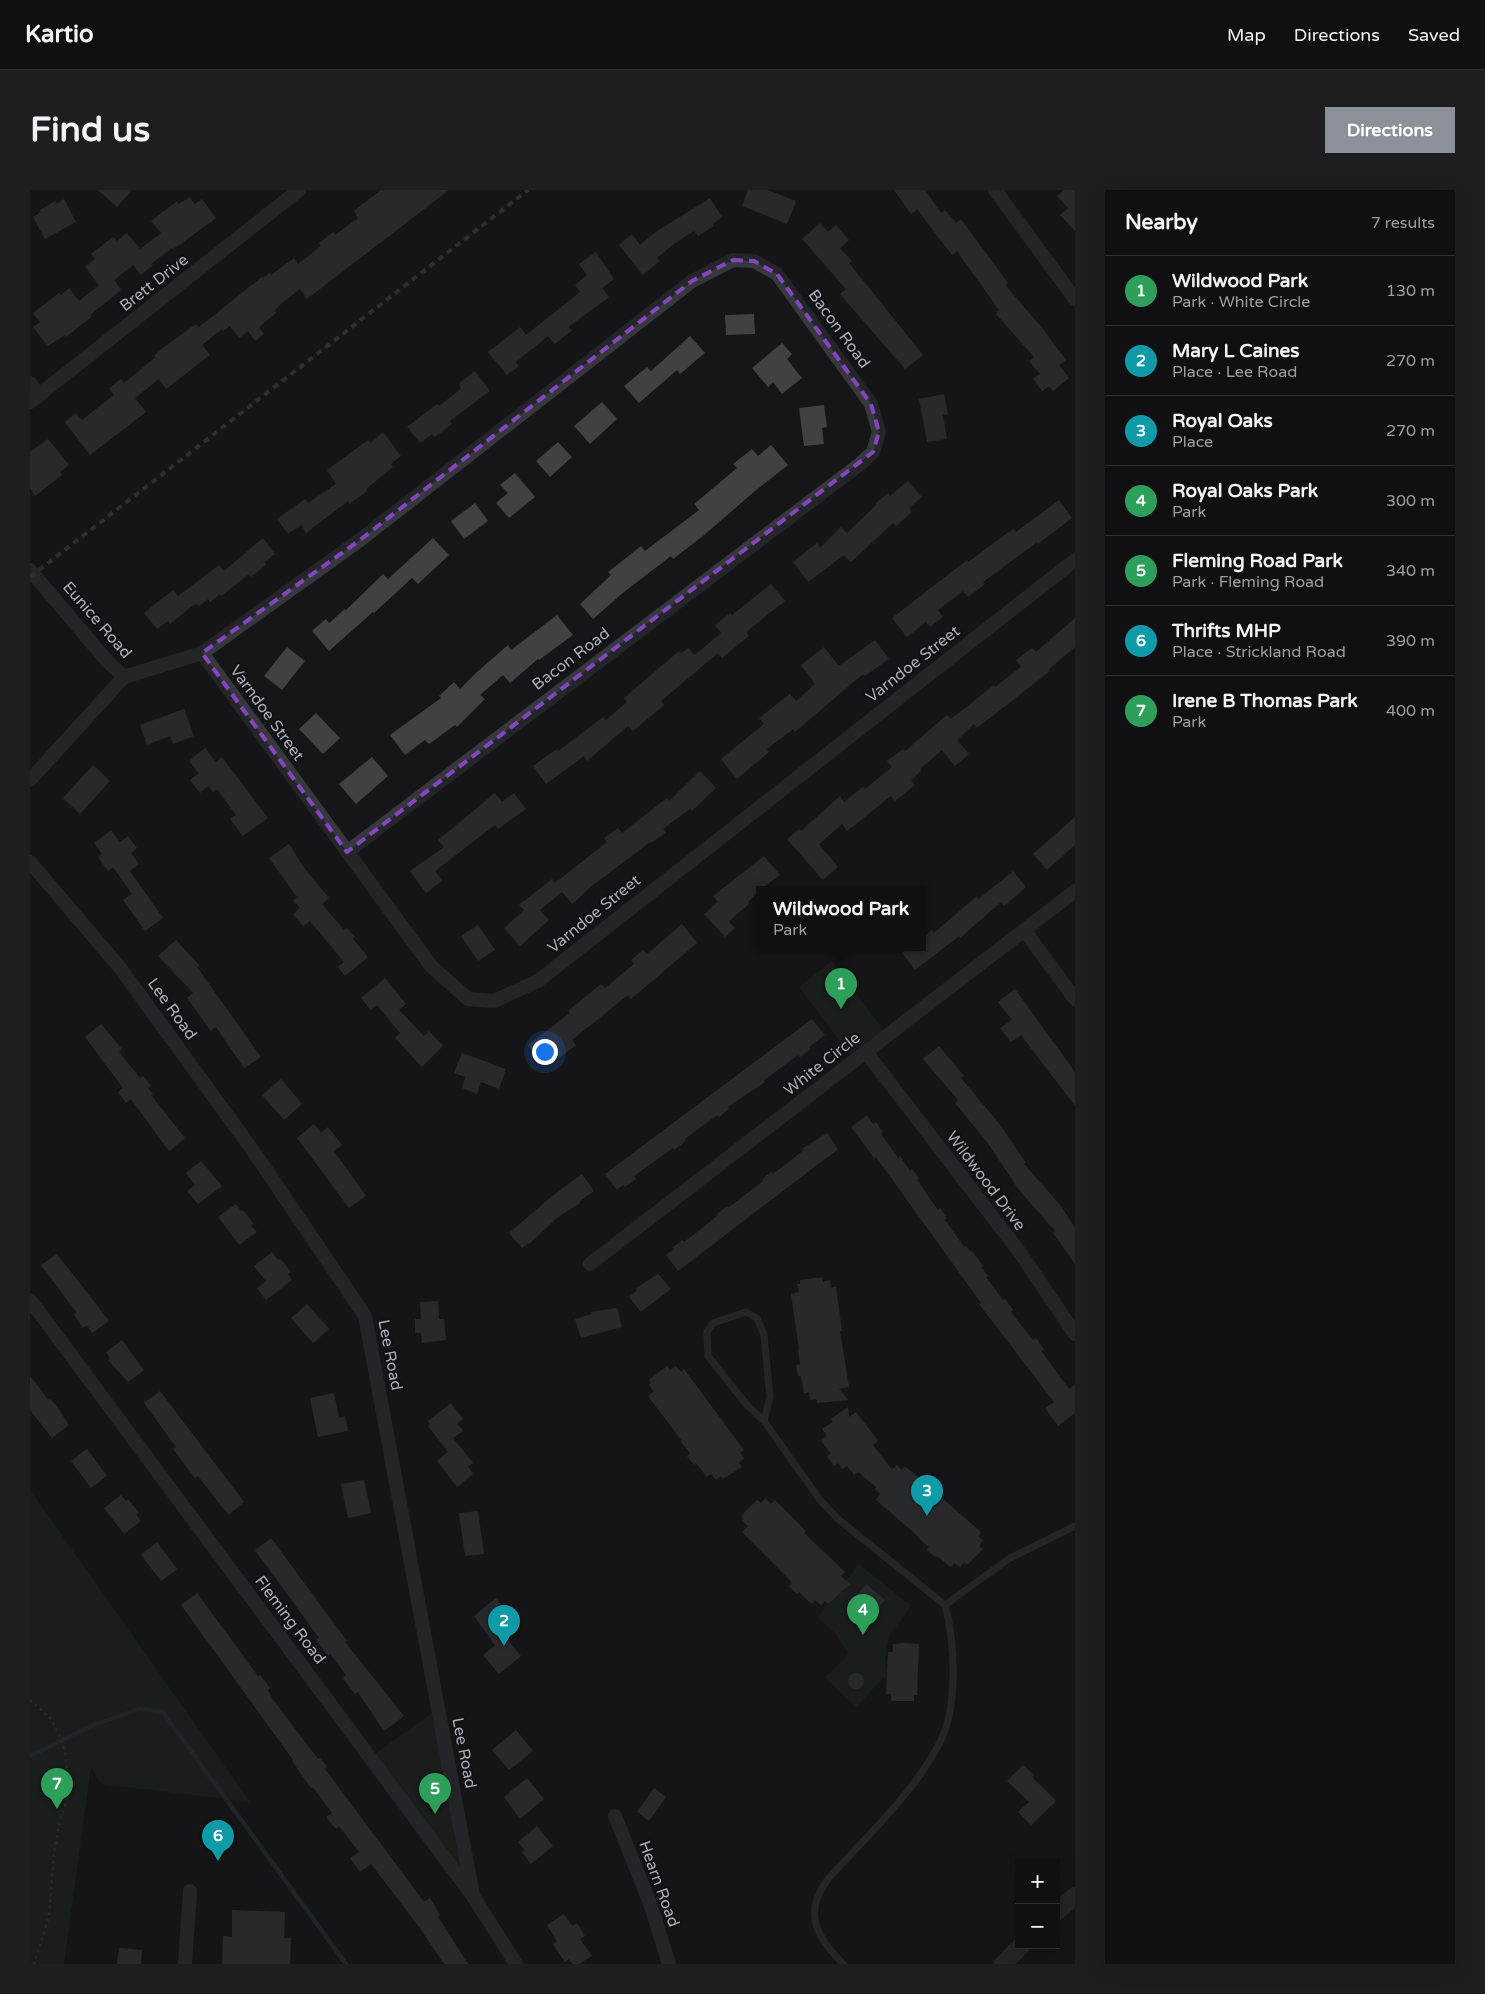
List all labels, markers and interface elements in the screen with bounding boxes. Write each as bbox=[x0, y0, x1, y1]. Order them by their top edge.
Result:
text: Kartio bbox=[25, 20, 94, 49]
text: Map bbox=[1227, 24, 1266, 46]
text: Directions bbox=[1294, 24, 1380, 46]
text: Saved bbox=[1408, 24, 1460, 46]
button: Directions bbox=[1325, 107, 1455, 153]
text: Find us bbox=[30, 109, 150, 151]
text: Nearby bbox=[1125, 210, 1198, 235]
text: 7 results bbox=[1371, 213, 1435, 233]
street label: Brett Drive bbox=[116, 250, 192, 316]
text: Wildwood Park bbox=[1172, 270, 1308, 292]
text: 1 bbox=[1136, 281, 1146, 301]
text: 130 m bbox=[1386, 281, 1435, 301]
street label: Bacon Road bbox=[804, 286, 874, 372]
text: Park · White Circle bbox=[1172, 292, 1310, 312]
text: Mary L Caines bbox=[1172, 340, 1299, 362]
text: 2 bbox=[1136, 351, 1146, 371]
text: 270 m bbox=[1386, 351, 1435, 371]
text: Place · Lee Road bbox=[1172, 362, 1297, 382]
text: Royal Oaks bbox=[1172, 410, 1273, 432]
text: 3 bbox=[1136, 421, 1146, 441]
text: 270 m bbox=[1386, 421, 1435, 441]
text: Place bbox=[1172, 432, 1213, 452]
text: Royal Oaks Park bbox=[1172, 480, 1318, 502]
text: 4 bbox=[1136, 491, 1146, 511]
text: 300 m bbox=[1386, 491, 1435, 511]
text: Park bbox=[1172, 502, 1206, 522]
text: Fleming Road Park bbox=[1172, 550, 1343, 572]
text: 5 bbox=[1136, 561, 1146, 581]
text: 340 m bbox=[1386, 561, 1435, 581]
text: Park · Fleming Road bbox=[1172, 572, 1324, 592]
street label: Eunice Road bbox=[58, 577, 136, 663]
text: Thrifts MHP bbox=[1172, 620, 1281, 642]
street label: Varndoe Street bbox=[862, 621, 964, 707]
street label: Bacon Road bbox=[528, 623, 614, 695]
text: 6 bbox=[1136, 631, 1146, 651]
text: 390 m bbox=[1386, 631, 1435, 651]
text: Place · Strickland Road bbox=[1172, 642, 1346, 662]
street label: Varndoe Street bbox=[225, 661, 309, 765]
text: Irene B Thomas Park bbox=[1172, 690, 1358, 712]
text: 7 bbox=[1136, 701, 1146, 721]
text: 400 m bbox=[1386, 701, 1435, 721]
text: Park bbox=[1172, 712, 1206, 732]
street label: Varndoe Street bbox=[543, 870, 645, 958]
popup bbox=[756, 886, 926, 951]
text: Wildwood Park bbox=[773, 898, 909, 920]
text: Park bbox=[773, 920, 807, 940]
pin: 1 bbox=[825, 968, 857, 1009]
street label: Lee Road bbox=[143, 974, 201, 1044]
street label: White Circle bbox=[780, 1028, 864, 1100]
your location bbox=[532, 1039, 558, 1065]
street label: Wildwood Drive bbox=[942, 1127, 1030, 1235]
street label: Lee Road bbox=[373, 1318, 407, 1392]
pin: 3 bbox=[911, 1475, 943, 1516]
street label: Fleming Road bbox=[250, 1572, 330, 1668]
pin: 4 bbox=[847, 1594, 879, 1635]
pin: 2 bbox=[488, 1605, 520, 1646]
street label: Lee Road bbox=[447, 1716, 481, 1790]
pin: 7 bbox=[41, 1768, 73, 1809]
pin: 5 bbox=[419, 1773, 451, 1814]
pin: 6 bbox=[202, 1820, 234, 1861]
street label: Hearn Road bbox=[634, 1838, 684, 1930]
map controls bbox=[1015, 1859, 1060, 1949]
button: + bbox=[1015, 1859, 1060, 1904]
button: − bbox=[1015, 1904, 1060, 1949]

